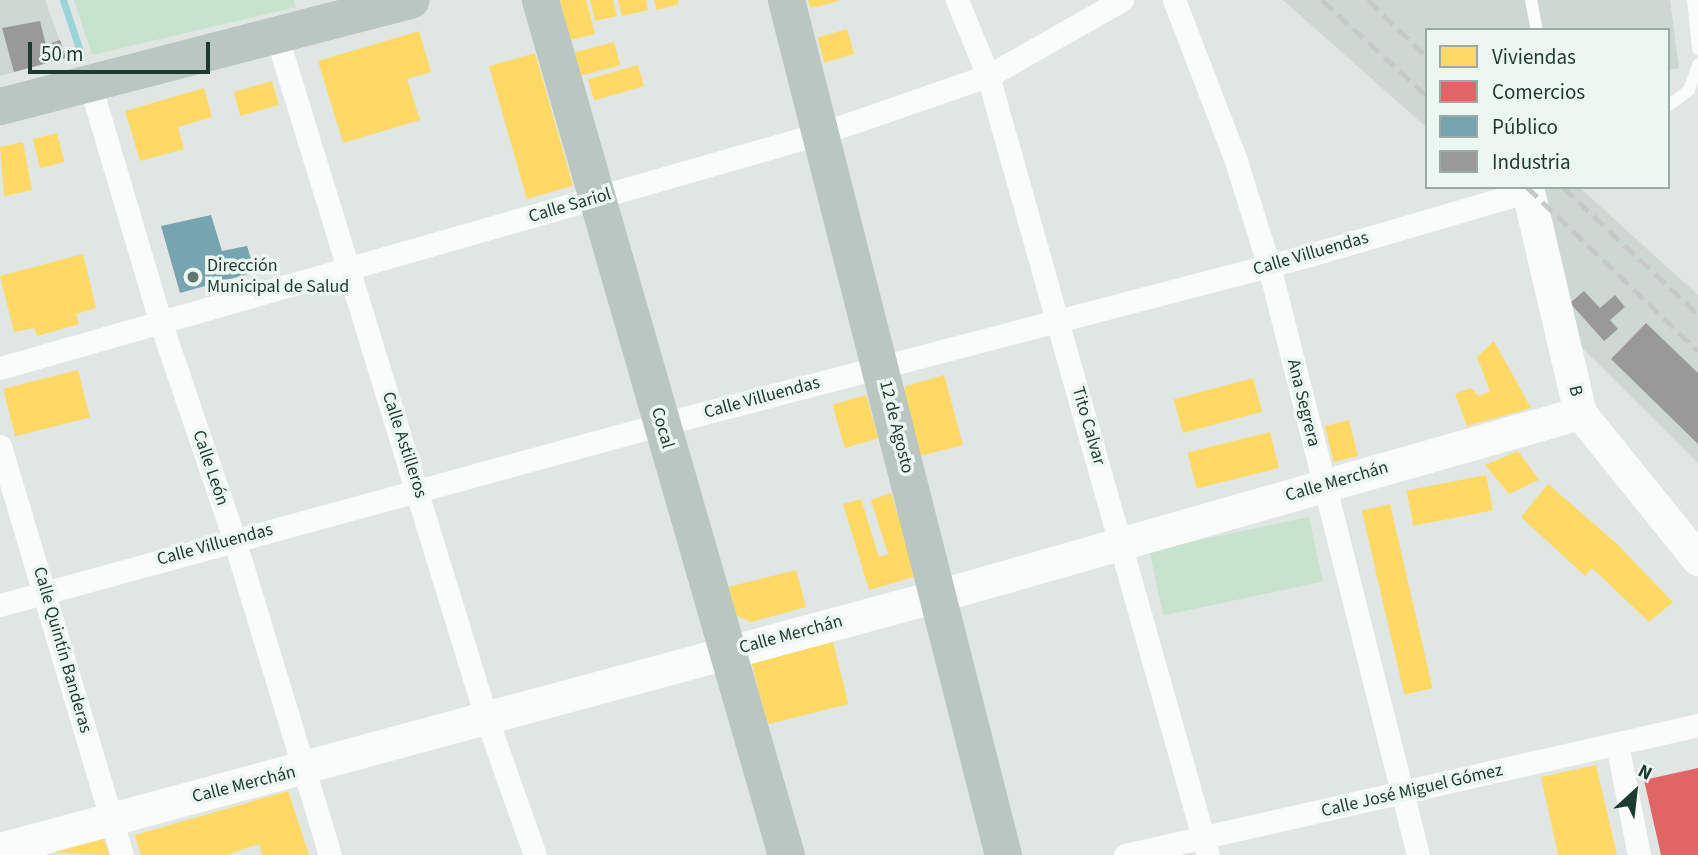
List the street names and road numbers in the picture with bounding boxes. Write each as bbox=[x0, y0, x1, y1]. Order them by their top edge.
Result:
street label: Calle Sariol bbox=[526, 184, 614, 228]
street label: Calle Villuendas bbox=[1251, 227, 1371, 281]
street label: Ana Segrera bbox=[1282, 357, 1324, 449]
street label: Calle Villuendas bbox=[702, 372, 822, 424]
street label: 12 de Agosto bbox=[874, 378, 918, 476]
street label: B bbox=[1563, 383, 1587, 399]
street label: Tito Calvar bbox=[1067, 384, 1109, 468]
street label: Calle Astilleros bbox=[377, 389, 431, 501]
street label: Cocal bbox=[646, 405, 678, 451]
street label: Calle León bbox=[187, 428, 233, 508]
street label: Calle Merchán bbox=[1283, 457, 1391, 507]
street label: Calle Villuendas bbox=[155, 519, 275, 571]
street label: Calle Quintín Banderas bbox=[28, 564, 96, 736]
street label: Calle Merchán bbox=[737, 611, 845, 659]
street label: Calle José Miguel Gómez bbox=[1319, 760, 1505, 822]
street label: Calle Merchán bbox=[190, 762, 298, 808]

